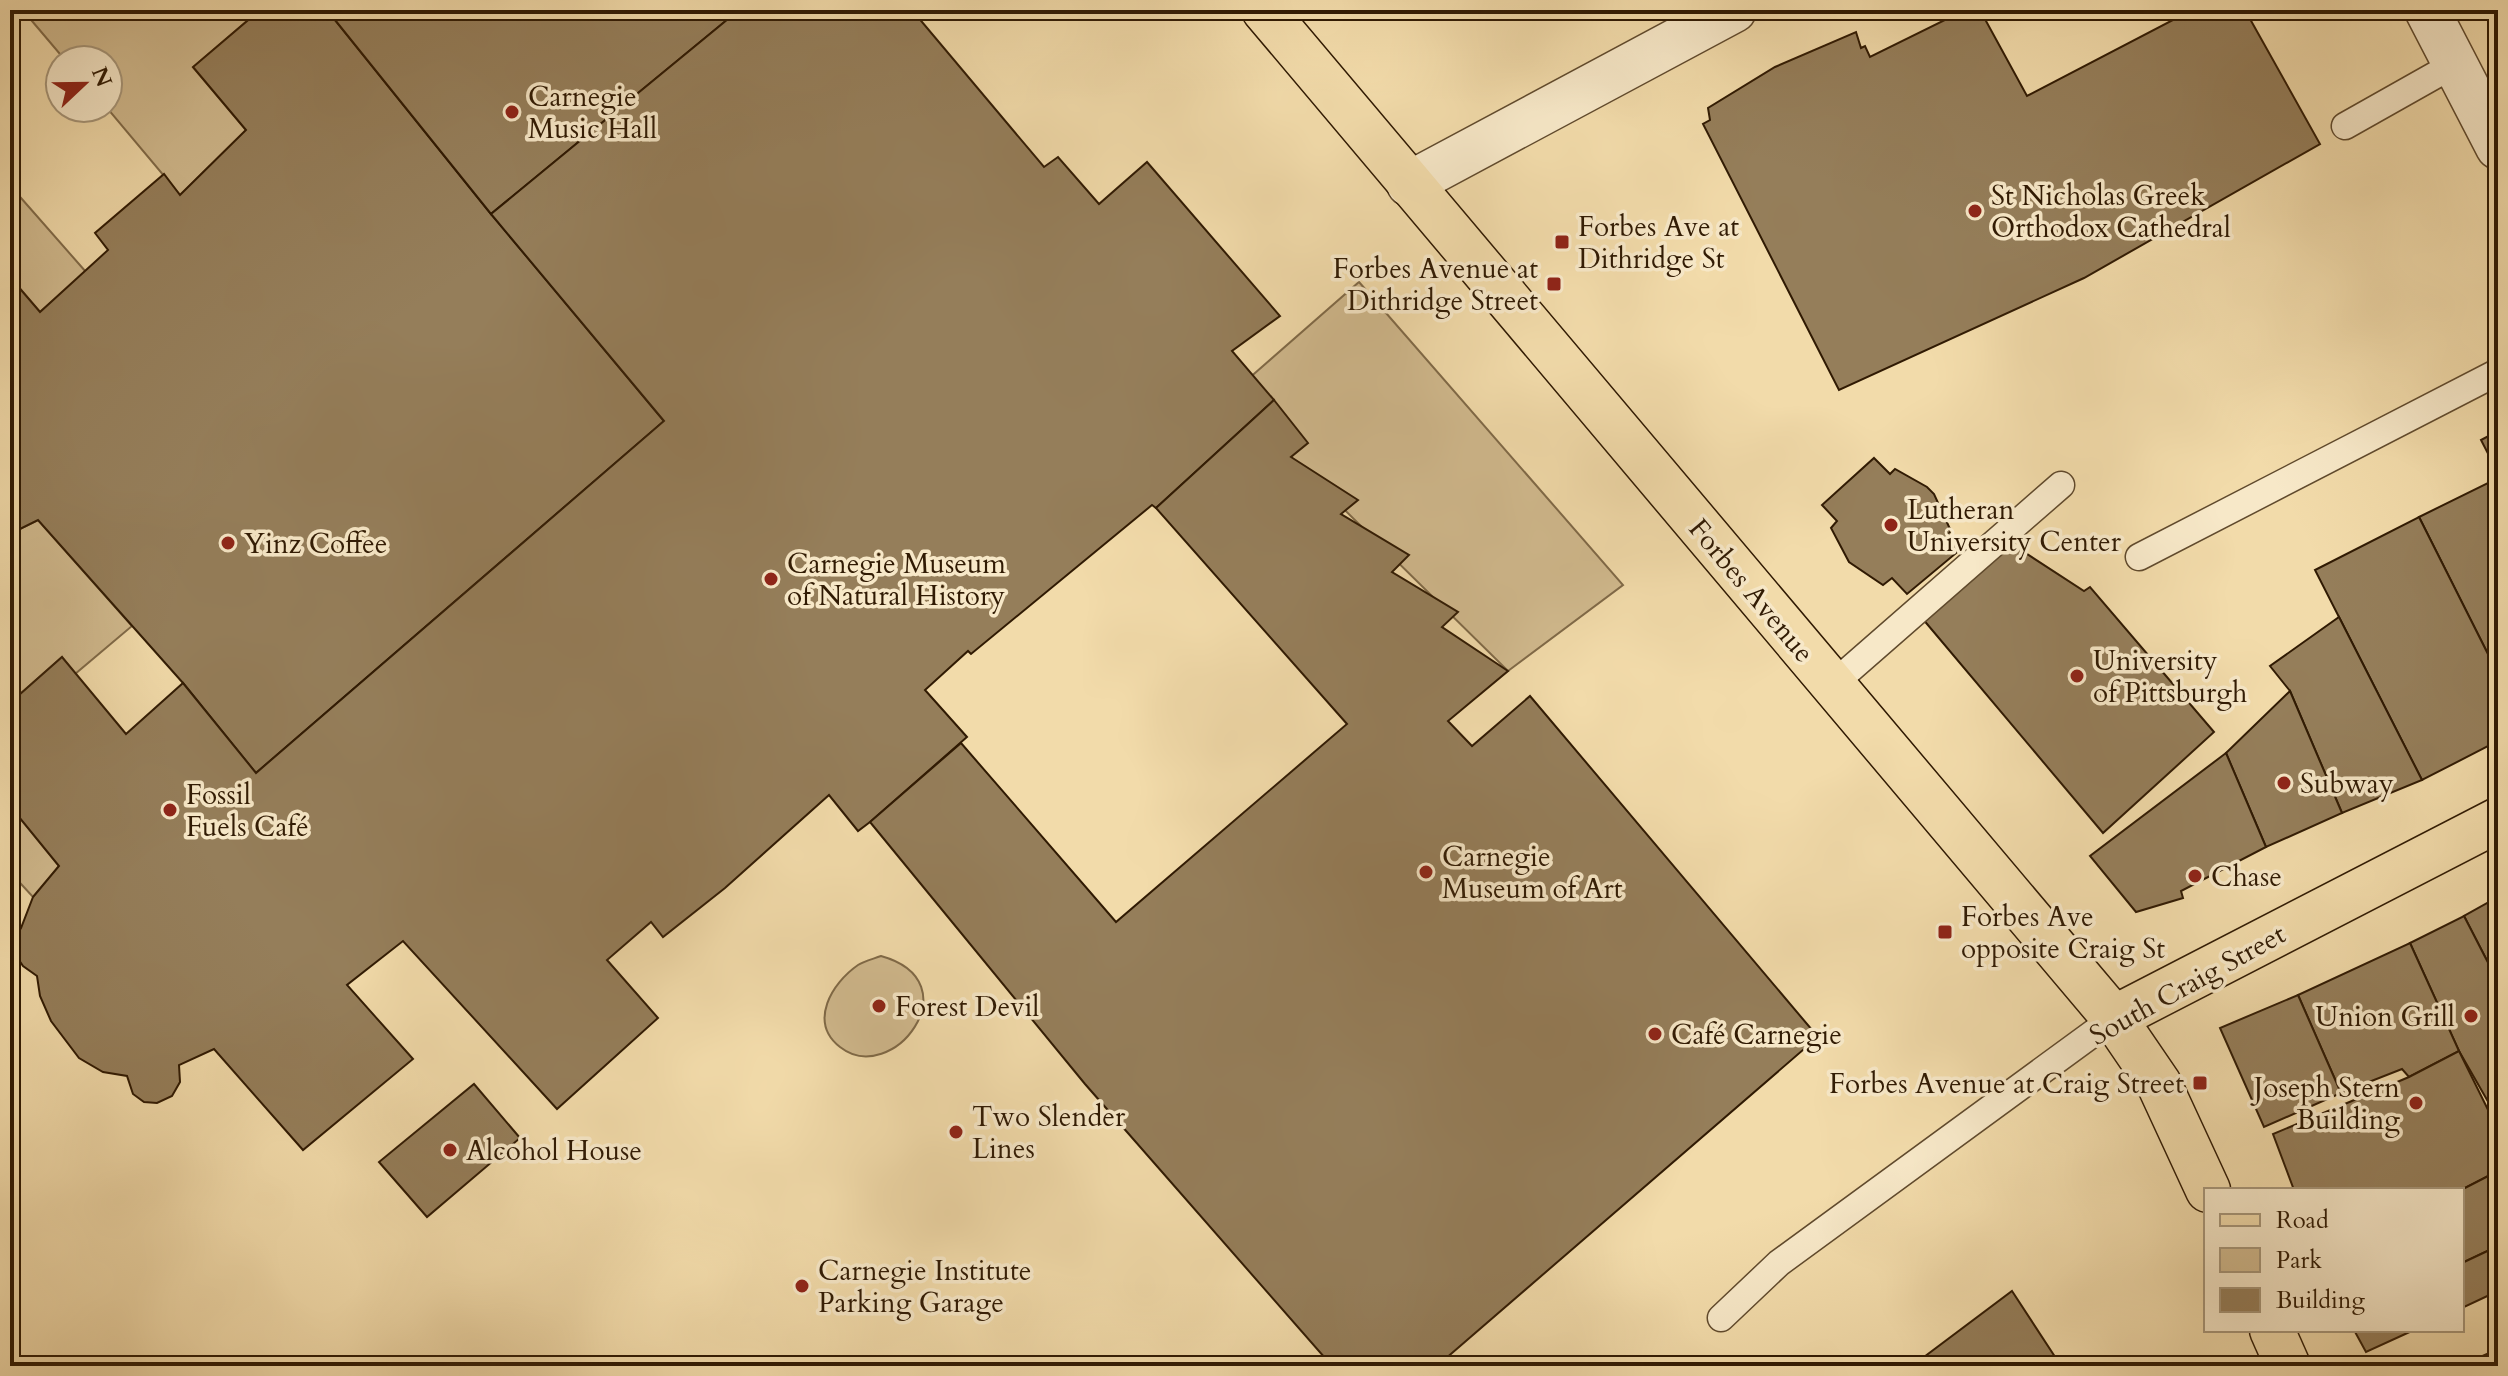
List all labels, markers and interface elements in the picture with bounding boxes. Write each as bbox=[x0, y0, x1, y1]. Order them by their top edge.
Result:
north arrow bbox=[44, 44, 124, 124]
text: N bbox=[84, 62, 119, 91]
place label: Carnegie Music Hall bbox=[528, 78, 657, 148]
marker: Carnegie Music Hall bbox=[503, 103, 521, 121]
place label: St Nicholas Greek Orthodox Cathedral bbox=[1991, 177, 2231, 247]
marker: St Nicholas Greek Orthodox Cathedral bbox=[1966, 202, 1984, 220]
place label: Forbes Ave at Dithridge St bbox=[1578, 208, 1739, 278]
marker: Forbes Ave at Dithridge St bbox=[1553, 233, 1571, 251]
place label: Forbes Avenue at Dithridge Street bbox=[1333, 250, 1538, 320]
marker: Forbes Avenue at Dithridge Street bbox=[1545, 275, 1563, 293]
place label: Lutheran University Center bbox=[1907, 491, 2122, 561]
street label: Forbes Avenue bbox=[1680, 511, 1823, 671]
marker: Lutheran University Center bbox=[1882, 516, 1900, 534]
place label: Yinz Coffee bbox=[244, 525, 388, 563]
marker: Yinz Coffee bbox=[219, 534, 237, 552]
place label: Carnegie Museum of Natural History bbox=[787, 545, 1006, 615]
marker: Carnegie Museum of Natural History bbox=[762, 570, 780, 588]
place label: University of Pittsburgh bbox=[2093, 642, 2247, 712]
marker: University of Pittsburgh bbox=[2068, 667, 2086, 685]
place label: Subway bbox=[2300, 765, 2394, 803]
marker: Subway bbox=[2275, 774, 2293, 792]
place label: Fossil Fuels Café bbox=[186, 776, 309, 846]
marker: Fossil Fuels Café bbox=[161, 801, 179, 819]
place label: Carnegie Museum of Art bbox=[1442, 838, 1623, 908]
place label: Chase bbox=[2211, 858, 2282, 896]
marker: Carnegie Museum of Art bbox=[1417, 863, 1435, 881]
marker: Chase bbox=[2186, 867, 2204, 885]
place label: Forbes Ave opposite Craig St bbox=[1961, 898, 2165, 968]
street label: South Craig Street bbox=[2083, 915, 2292, 1054]
marker: Forbes Ave opposite Craig St bbox=[1936, 923, 1954, 941]
place label: Forest Devil bbox=[895, 988, 1039, 1026]
marker: Forest Devil bbox=[870, 997, 888, 1015]
place label: Union Grill bbox=[2315, 998, 2455, 1036]
marker: Union Grill bbox=[2462, 1007, 2480, 1025]
place label: Café Carnegie bbox=[1671, 1016, 1842, 1054]
marker: Café Carnegie bbox=[1646, 1025, 1664, 1043]
place label: Forbes Avenue at Craig Street bbox=[1829, 1065, 2184, 1103]
place label: Joseph Stern Building bbox=[2250, 1069, 2400, 1139]
marker: Forbes Avenue at Craig Street bbox=[2191, 1074, 2209, 1092]
marker: Joseph Stern Building bbox=[2407, 1094, 2425, 1112]
place label: Two Slender Lines bbox=[972, 1098, 1126, 1168]
marker: Two Slender Lines bbox=[947, 1123, 965, 1141]
place label: Alcohol House bbox=[466, 1132, 642, 1170]
marker: Alcohol House bbox=[441, 1141, 459, 1159]
legend bbox=[2204, 1188, 2464, 1332]
text: Road bbox=[2276, 1204, 2329, 1237]
text: Park bbox=[2276, 1244, 2322, 1277]
place label: Carnegie Institute Parking Garage bbox=[818, 1252, 1032, 1322]
marker: Carnegie Institute Parking Garage bbox=[793, 1277, 811, 1295]
text: Building bbox=[2276, 1284, 2366, 1317]

